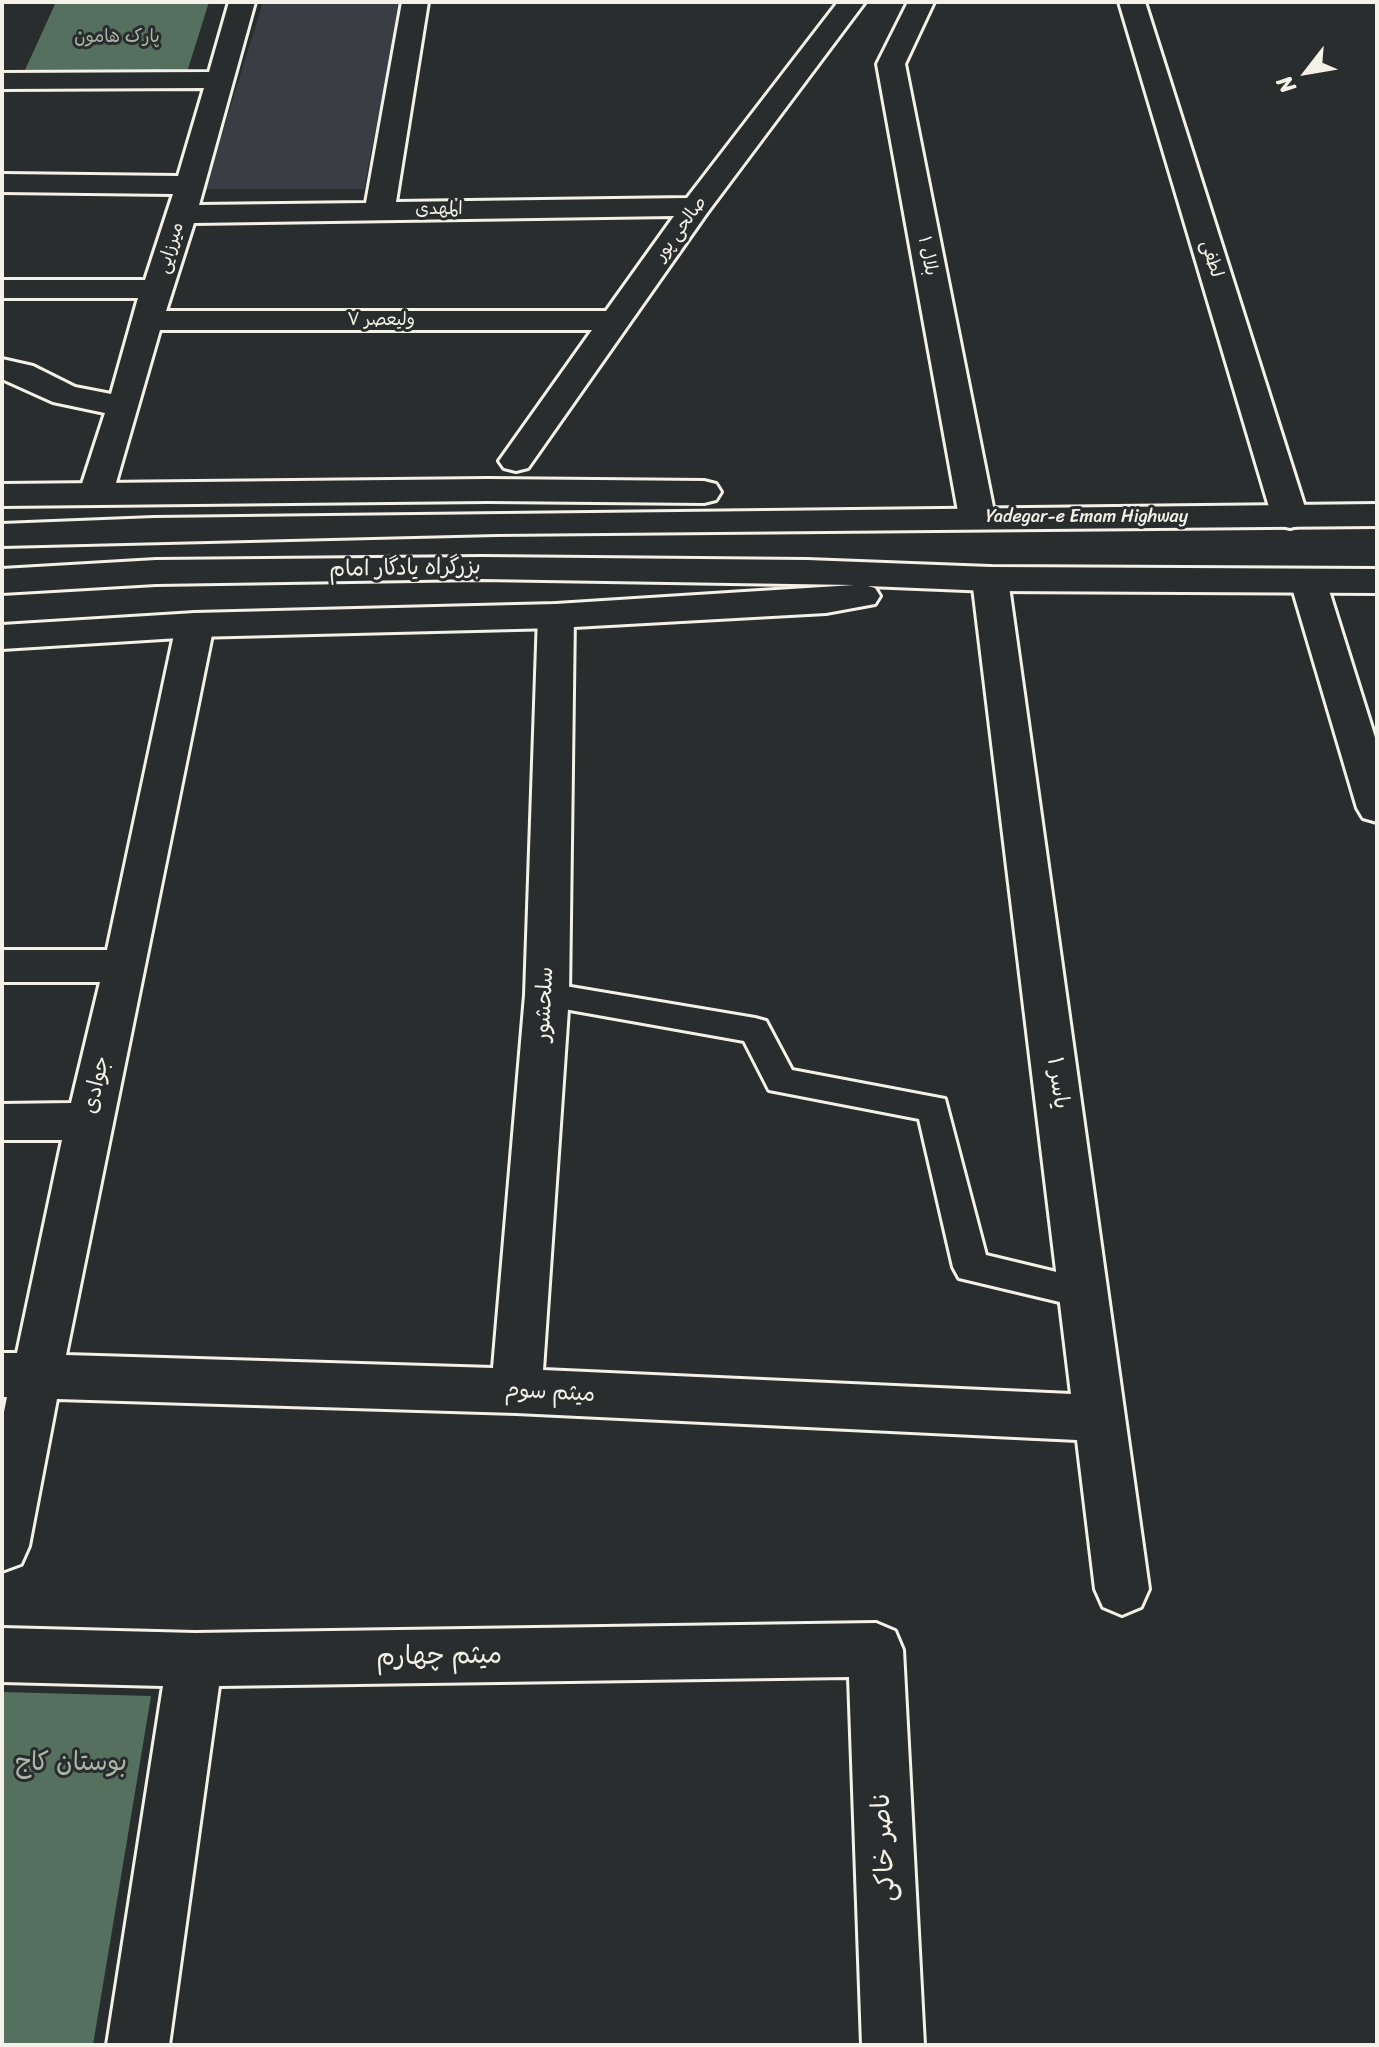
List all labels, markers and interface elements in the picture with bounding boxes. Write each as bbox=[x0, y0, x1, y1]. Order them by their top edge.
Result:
park label: پارک هامون bbox=[74, 26, 160, 48]
north arrow bbox=[1267, 32, 1347, 112]
text: N bbox=[1265, 68, 1307, 101]
street label: صالحی پور bbox=[650, 192, 712, 266]
street label: المهدی bbox=[415, 198, 463, 220]
street label: میرزایی bbox=[153, 220, 189, 276]
street label: بلال ۱ bbox=[913, 234, 941, 278]
street label: لطفی bbox=[1195, 238, 1227, 280]
street label: ولیعصر ۷ bbox=[347, 309, 415, 331]
street label: Yadegar-e Emam Highway bbox=[986, 506, 1188, 528]
street label: بزرگراه یادگار امام bbox=[329, 554, 481, 584]
street label: سلحشور bbox=[530, 966, 560, 1042]
street label: جوادی bbox=[78, 1054, 116, 1116]
street label: یاسر ۱ bbox=[1040, 1055, 1074, 1111]
street label: میثم سوم bbox=[504, 1377, 596, 1409]
street label: میثم چهارم bbox=[376, 1640, 502, 1674]
park label: بوستان کاج bbox=[15, 1747, 127, 1779]
street label: ناصر خاکی bbox=[867, 1791, 903, 1903]

